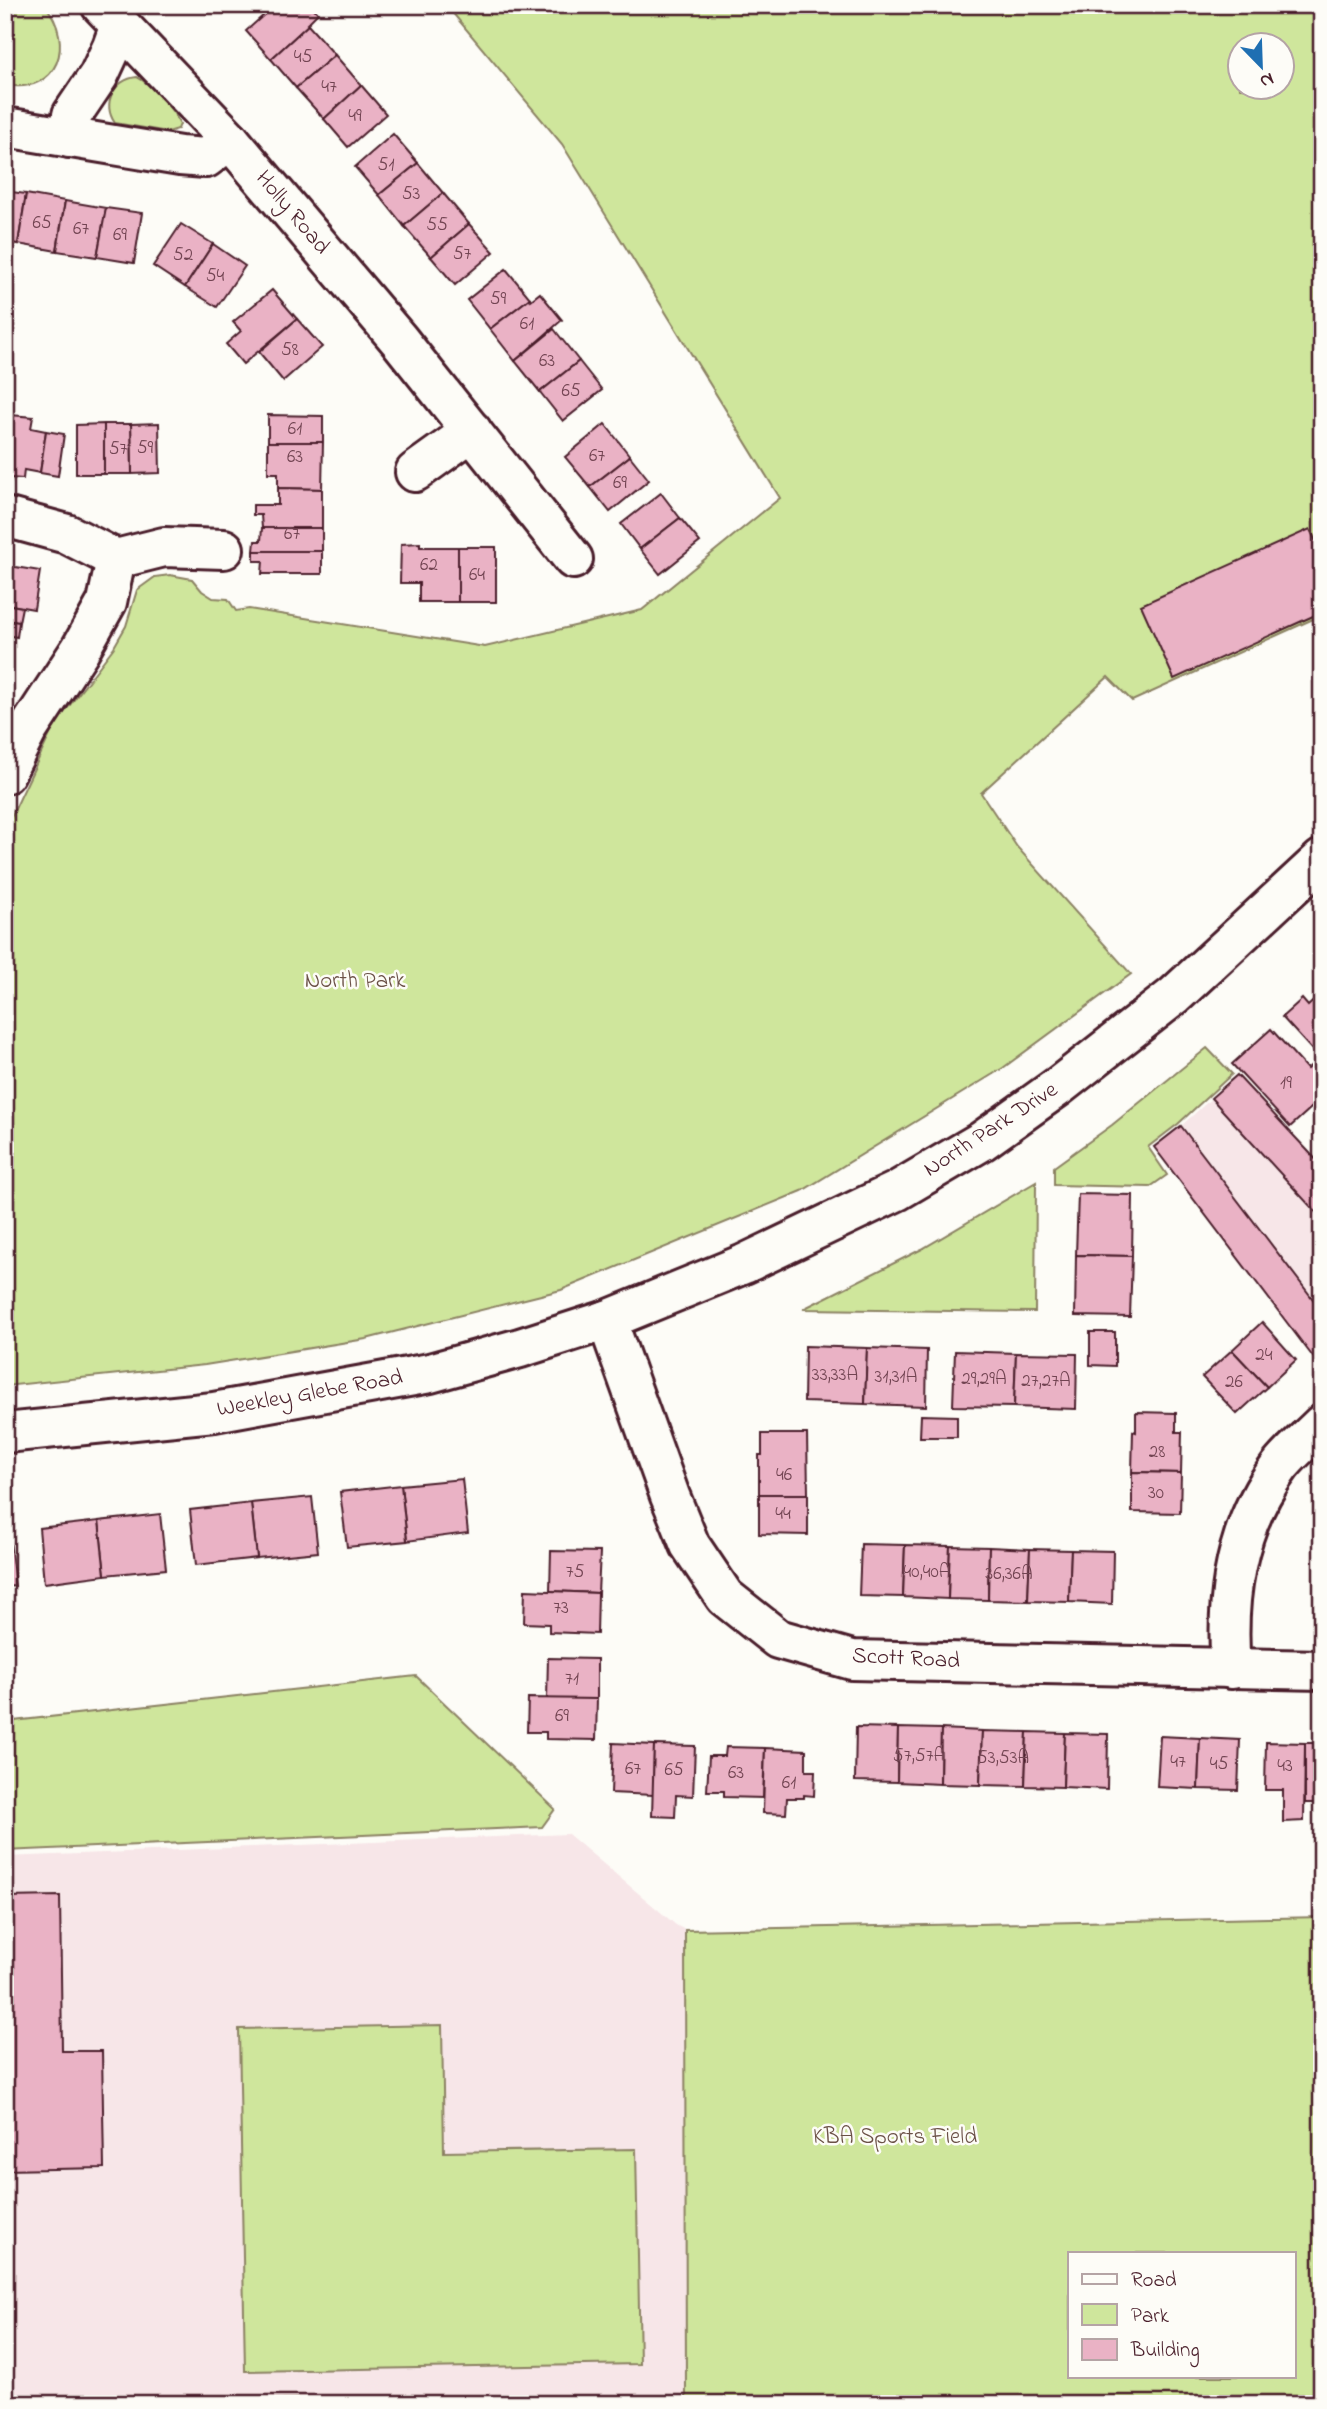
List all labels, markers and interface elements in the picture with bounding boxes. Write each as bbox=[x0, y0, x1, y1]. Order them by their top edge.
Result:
north arrow bbox=[1226, 32, 1296, 102]
house number: 45 bbox=[294, 44, 312, 71]
text: N bbox=[1255, 64, 1278, 94]
house number: 47 bbox=[321, 74, 337, 101]
house number: 49 bbox=[348, 103, 362, 130]
house number: 51 bbox=[378, 152, 394, 179]
street label: Holly Road bbox=[245, 164, 337, 264]
house number: 53 bbox=[402, 181, 421, 208]
house number: 65 bbox=[32, 210, 52, 237]
house number: 55 bbox=[426, 212, 448, 239]
house number: 67 bbox=[73, 216, 89, 243]
house number: 69 bbox=[113, 222, 127, 249]
house number: 57 bbox=[453, 241, 472, 268]
house number: 52 bbox=[173, 242, 193, 269]
house number: 54 bbox=[206, 263, 225, 290]
house number: 59 bbox=[490, 286, 507, 313]
house number: 61 bbox=[520, 311, 534, 338]
house number: 58 bbox=[281, 337, 299, 364]
house number: 63 bbox=[539, 348, 555, 375]
house number: 65 bbox=[561, 378, 581, 405]
house number: 61 bbox=[288, 416, 302, 443]
house number: 59 bbox=[137, 435, 154, 462]
house number: 57 bbox=[109, 436, 128, 463]
house number: 67 bbox=[589, 443, 605, 470]
house number: 63 bbox=[287, 444, 303, 471]
house number: 69 bbox=[613, 470, 627, 497]
house number: 67 bbox=[284, 521, 300, 548]
house number: 62 bbox=[420, 552, 438, 579]
house number: 64 bbox=[469, 562, 485, 589]
park label: North Park bbox=[305, 965, 406, 998]
house number: 19 bbox=[1280, 1070, 1292, 1097]
street label: North Park Drive bbox=[917, 1074, 1065, 1186]
house number: 24 bbox=[1255, 1342, 1273, 1369]
street label: Weekley Glebe Road bbox=[215, 1361, 406, 1429]
house number: 33,33A bbox=[812, 1362, 858, 1389]
house number: 31,31A bbox=[875, 1364, 917, 1391]
house number: 29,29A bbox=[961, 1366, 1007, 1393]
house number: 27,27A bbox=[1021, 1368, 1071, 1395]
house number: 26 bbox=[1225, 1369, 1243, 1396]
house number: 28 bbox=[1149, 1439, 1165, 1466]
house number: 46 bbox=[776, 1462, 792, 1489]
house number: 30 bbox=[1148, 1480, 1164, 1507]
house number: 44 bbox=[775, 1501, 791, 1528]
house number: 75 bbox=[566, 1559, 584, 1586]
house number: 40,40A bbox=[903, 1559, 951, 1586]
house number: 36,36A bbox=[985, 1561, 1033, 1588]
house number: 73 bbox=[553, 1595, 569, 1622]
street label: Scott Road bbox=[851, 1640, 961, 1678]
house number: 71 bbox=[565, 1666, 579, 1693]
house number: 69 bbox=[555, 1703, 569, 1730]
house number: 57,57A bbox=[893, 1743, 945, 1770]
house number: 53,53A bbox=[977, 1745, 1029, 1772]
house number: 47 bbox=[1170, 1749, 1186, 1776]
house number: 45 bbox=[1210, 1751, 1228, 1778]
house number: 43 bbox=[1277, 1753, 1293, 1780]
house number: 67 bbox=[625, 1756, 641, 1783]
house number: 65 bbox=[664, 1757, 684, 1784]
house number: 63 bbox=[728, 1760, 744, 1787]
house number: 61 bbox=[782, 1770, 796, 1797]
park label: KBA Sports Field bbox=[813, 2121, 977, 2154]
legend bbox=[1068, 2252, 1296, 2378]
text: Road bbox=[1131, 2266, 1177, 2296]
text: Park bbox=[1131, 2302, 1170, 2332]
text: Building bbox=[1130, 2336, 1200, 2368]

